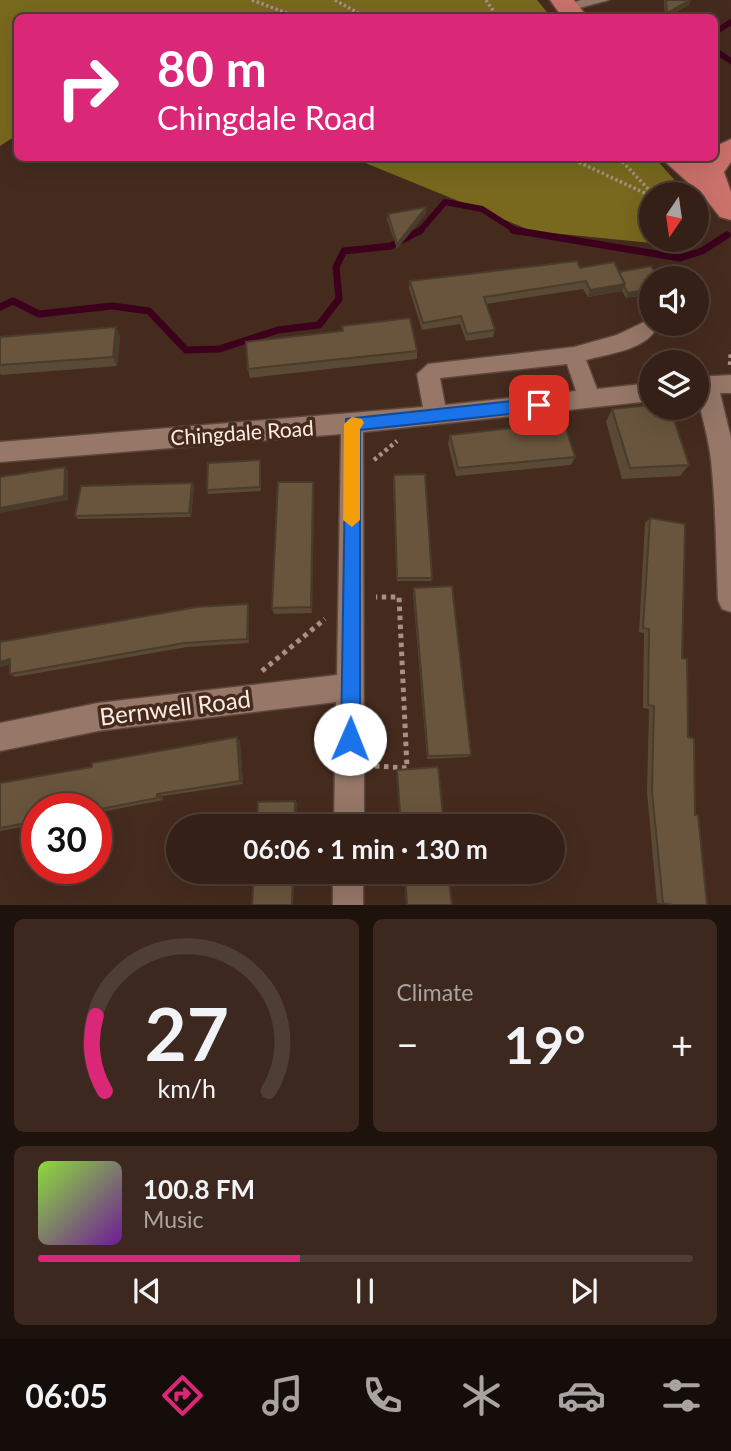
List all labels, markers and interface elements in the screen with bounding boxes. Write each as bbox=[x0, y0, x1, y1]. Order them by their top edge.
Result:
text: 80 m bbox=[157, 39, 267, 97]
icon: right bbox=[42, 42, 133, 133]
text: Chingdale Road bbox=[157, 98, 376, 137]
north arrow bbox=[639, 182, 709, 252]
map controls bbox=[639, 182, 709, 420]
button: sound bbox=[639, 266, 709, 336]
button: layers bbox=[639, 350, 709, 420]
pin bbox=[509, 375, 569, 435]
icon: arrive bbox=[520, 386, 558, 424]
street label: Chingdale Road bbox=[170, 415, 314, 449]
street label: Bernwell Road bbox=[98, 683, 252, 731]
position arrow bbox=[313, 702, 387, 776]
speed limit sign: 30 bbox=[21, 793, 112, 884]
text: 06:06 · 1 min · 130 m bbox=[243, 833, 488, 865]
text: Climate bbox=[397, 978, 473, 1006]
text: 27 bbox=[144, 990, 228, 1078]
text: 19° bbox=[504, 1013, 586, 1075]
text: − bbox=[397, 1021, 419, 1067]
text: + bbox=[671, 1021, 693, 1067]
text: km/h bbox=[157, 1073, 216, 1103]
text: 100.8 FM bbox=[143, 1173, 255, 1205]
text: Music bbox=[143, 1205, 203, 1233]
icon: previous bbox=[128, 1272, 166, 1310]
icon: pause bbox=[346, 1272, 384, 1310]
icon: next bbox=[565, 1272, 603, 1310]
icon: directions bbox=[158, 1371, 207, 1420]
icon: music bbox=[258, 1371, 307, 1420]
icon: phone bbox=[358, 1371, 407, 1420]
icon: climate bbox=[457, 1371, 506, 1420]
icon: car bbox=[557, 1371, 606, 1420]
icon: filters bbox=[657, 1371, 706, 1420]
text: 06:05 bbox=[25, 1376, 108, 1415]

